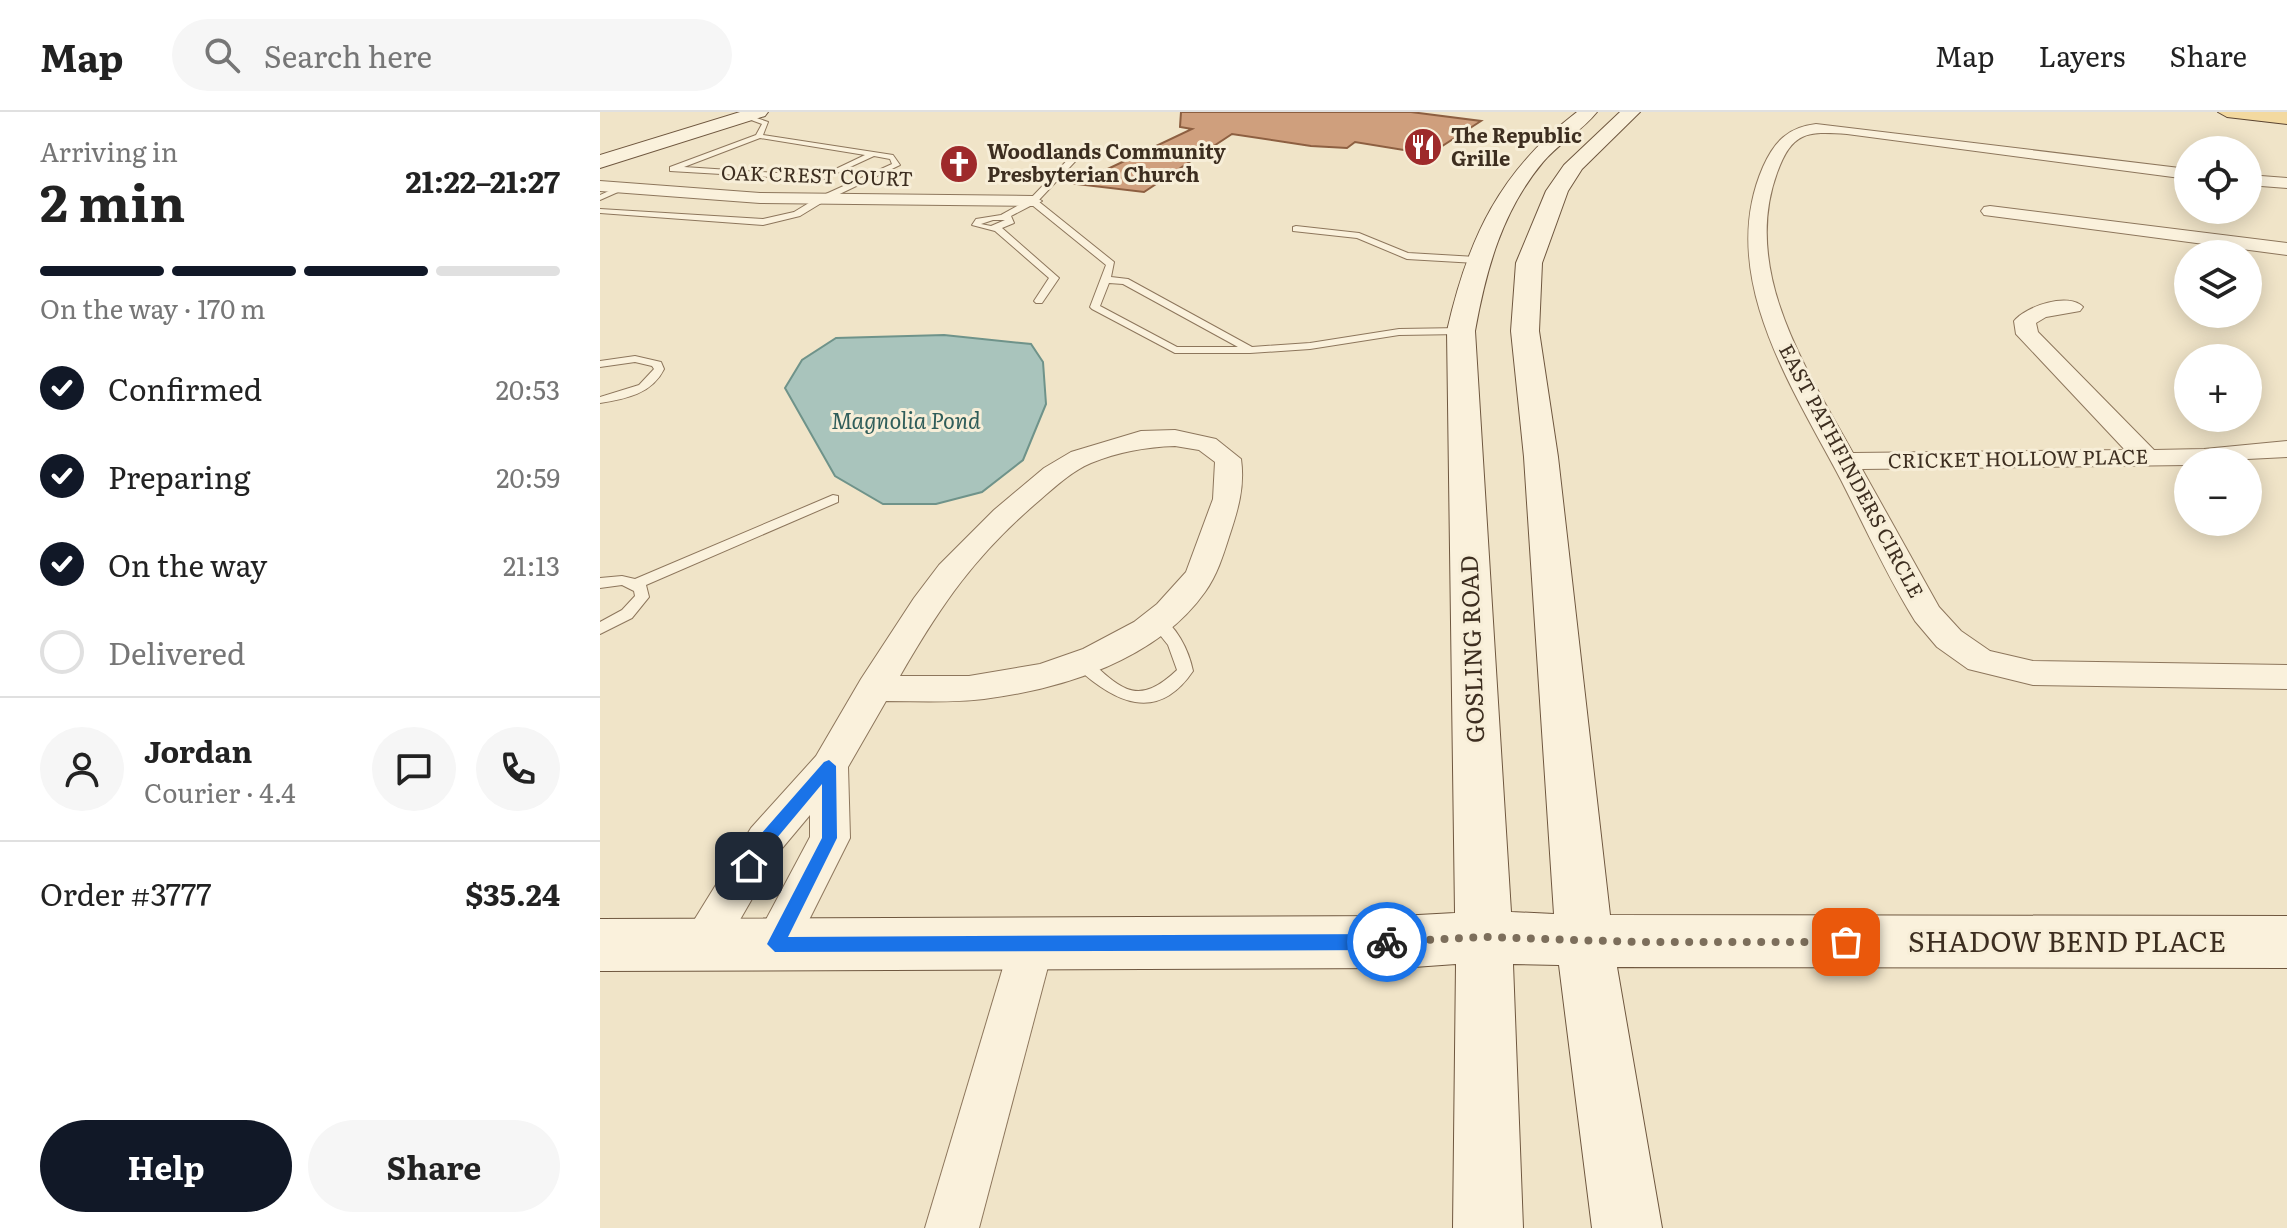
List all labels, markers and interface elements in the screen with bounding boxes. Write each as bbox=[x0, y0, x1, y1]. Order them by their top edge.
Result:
search box bbox=[172, 19, 732, 91]
text: Map bbox=[40, 27, 124, 84]
icon: search bbox=[200, 33, 244, 77]
text: Search here bbox=[264, 33, 432, 77]
text: Map bbox=[1935, 34, 1994, 76]
text: Layers bbox=[2038, 34, 2125, 76]
text: Share bbox=[2169, 34, 2247, 76]
place label: The Republic Grille bbox=[1451, 119, 1582, 172]
restaurant icon: The Republic Grille bbox=[1402, 126, 1444, 168]
text: Arriving in bbox=[40, 131, 178, 170]
place label: Woodlands Community Presbyterian Church bbox=[987, 135, 1227, 188]
map controls bbox=[2174, 136, 2262, 536]
button: locate bbox=[2174, 136, 2262, 224]
church icon: Woodlands Community Presbyterian Church bbox=[938, 143, 980, 185]
street label: OAK CREST COURT bbox=[720, 156, 914, 192]
text: 21:22–21:27 bbox=[405, 158, 560, 202]
text: 2 min bbox=[40, 161, 185, 238]
button: layers bbox=[2174, 240, 2262, 328]
text: On the way · 170 m bbox=[40, 288, 266, 327]
street label: EAST PATHFINDERS CIRCLE bbox=[1773, 338, 1933, 602]
button: + bbox=[2174, 344, 2262, 432]
icon: check bbox=[40, 366, 84, 410]
text: Confirmed bbox=[108, 366, 262, 410]
text: 20:53 bbox=[496, 369, 560, 408]
water label: Magnolia Pond bbox=[831, 403, 981, 436]
street label: CRICKET HOLLOW PLACE bbox=[1888, 440, 2148, 474]
button: − bbox=[2174, 448, 2262, 536]
icon: check bbox=[40, 454, 84, 498]
text: Preparing bbox=[108, 454, 250, 498]
text: 20:59 bbox=[496, 457, 560, 496]
icon: check bbox=[40, 542, 84, 586]
text: On the way bbox=[108, 542, 267, 586]
text: 21:13 bbox=[503, 545, 560, 584]
street label: GOSLING ROAD bbox=[1450, 555, 1491, 744]
text: Delivered bbox=[108, 630, 245, 674]
button: person bbox=[40, 727, 124, 811]
button: chat bbox=[372, 727, 456, 811]
button: phone bbox=[476, 727, 560, 811]
text: Jordan bbox=[144, 728, 252, 772]
text: Courier · 4.4 bbox=[144, 772, 296, 811]
pin bbox=[715, 832, 783, 900]
icon: home bbox=[727, 844, 771, 888]
text: Order #3777 bbox=[40, 871, 211, 915]
text: $35.24 bbox=[465, 871, 560, 915]
courier bbox=[1347, 902, 1427, 982]
pin bbox=[1812, 908, 1880, 976]
street label: SHADOW BEND PLACE bbox=[1908, 919, 2226, 961]
icon: bike bbox=[1365, 920, 1409, 964]
icon: bag bbox=[1824, 920, 1868, 964]
button: Help bbox=[40, 1120, 292, 1212]
button: Share bbox=[308, 1120, 560, 1212]

